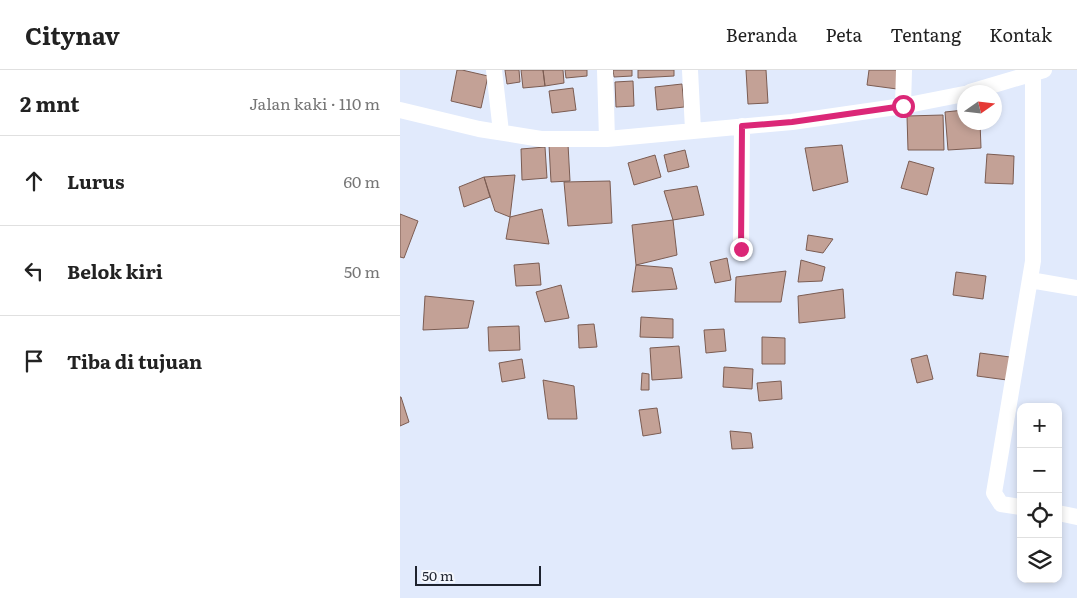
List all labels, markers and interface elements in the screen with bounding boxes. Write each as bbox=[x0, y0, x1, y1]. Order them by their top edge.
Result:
text: Citynav bbox=[25, 17, 120, 52]
text: Beranda bbox=[726, 21, 797, 48]
text: Peta bbox=[825, 21, 862, 48]
text: Tentang bbox=[890, 21, 961, 48]
text: Kontak bbox=[989, 21, 1052, 48]
north arrow bbox=[957, 85, 1002, 130]
text: 2 mnt bbox=[20, 87, 80, 118]
text: Jalan kaki · 110 m bbox=[249, 91, 380, 115]
route start bbox=[892, 95, 915, 118]
icon: ahead bbox=[20, 167, 48, 195]
text: Lurus bbox=[67, 167, 124, 195]
text: 60 m bbox=[343, 169, 380, 193]
route end bbox=[730, 238, 753, 261]
icon: left bbox=[20, 257, 48, 285]
text: Belok kiri bbox=[67, 257, 163, 285]
text: 50 m bbox=[344, 259, 380, 283]
icon: arrive bbox=[20, 347, 48, 375]
text: Tiba di tujuan bbox=[67, 347, 202, 375]
map controls bbox=[1017, 403, 1062, 583]
button: + bbox=[1017, 403, 1062, 448]
button: − bbox=[1017, 448, 1062, 493]
button: locate bbox=[1017, 493, 1062, 538]
button: layers bbox=[1017, 538, 1062, 583]
scale bar bbox=[415, 563, 541, 586]
text: 50 m bbox=[422, 565, 454, 585]

